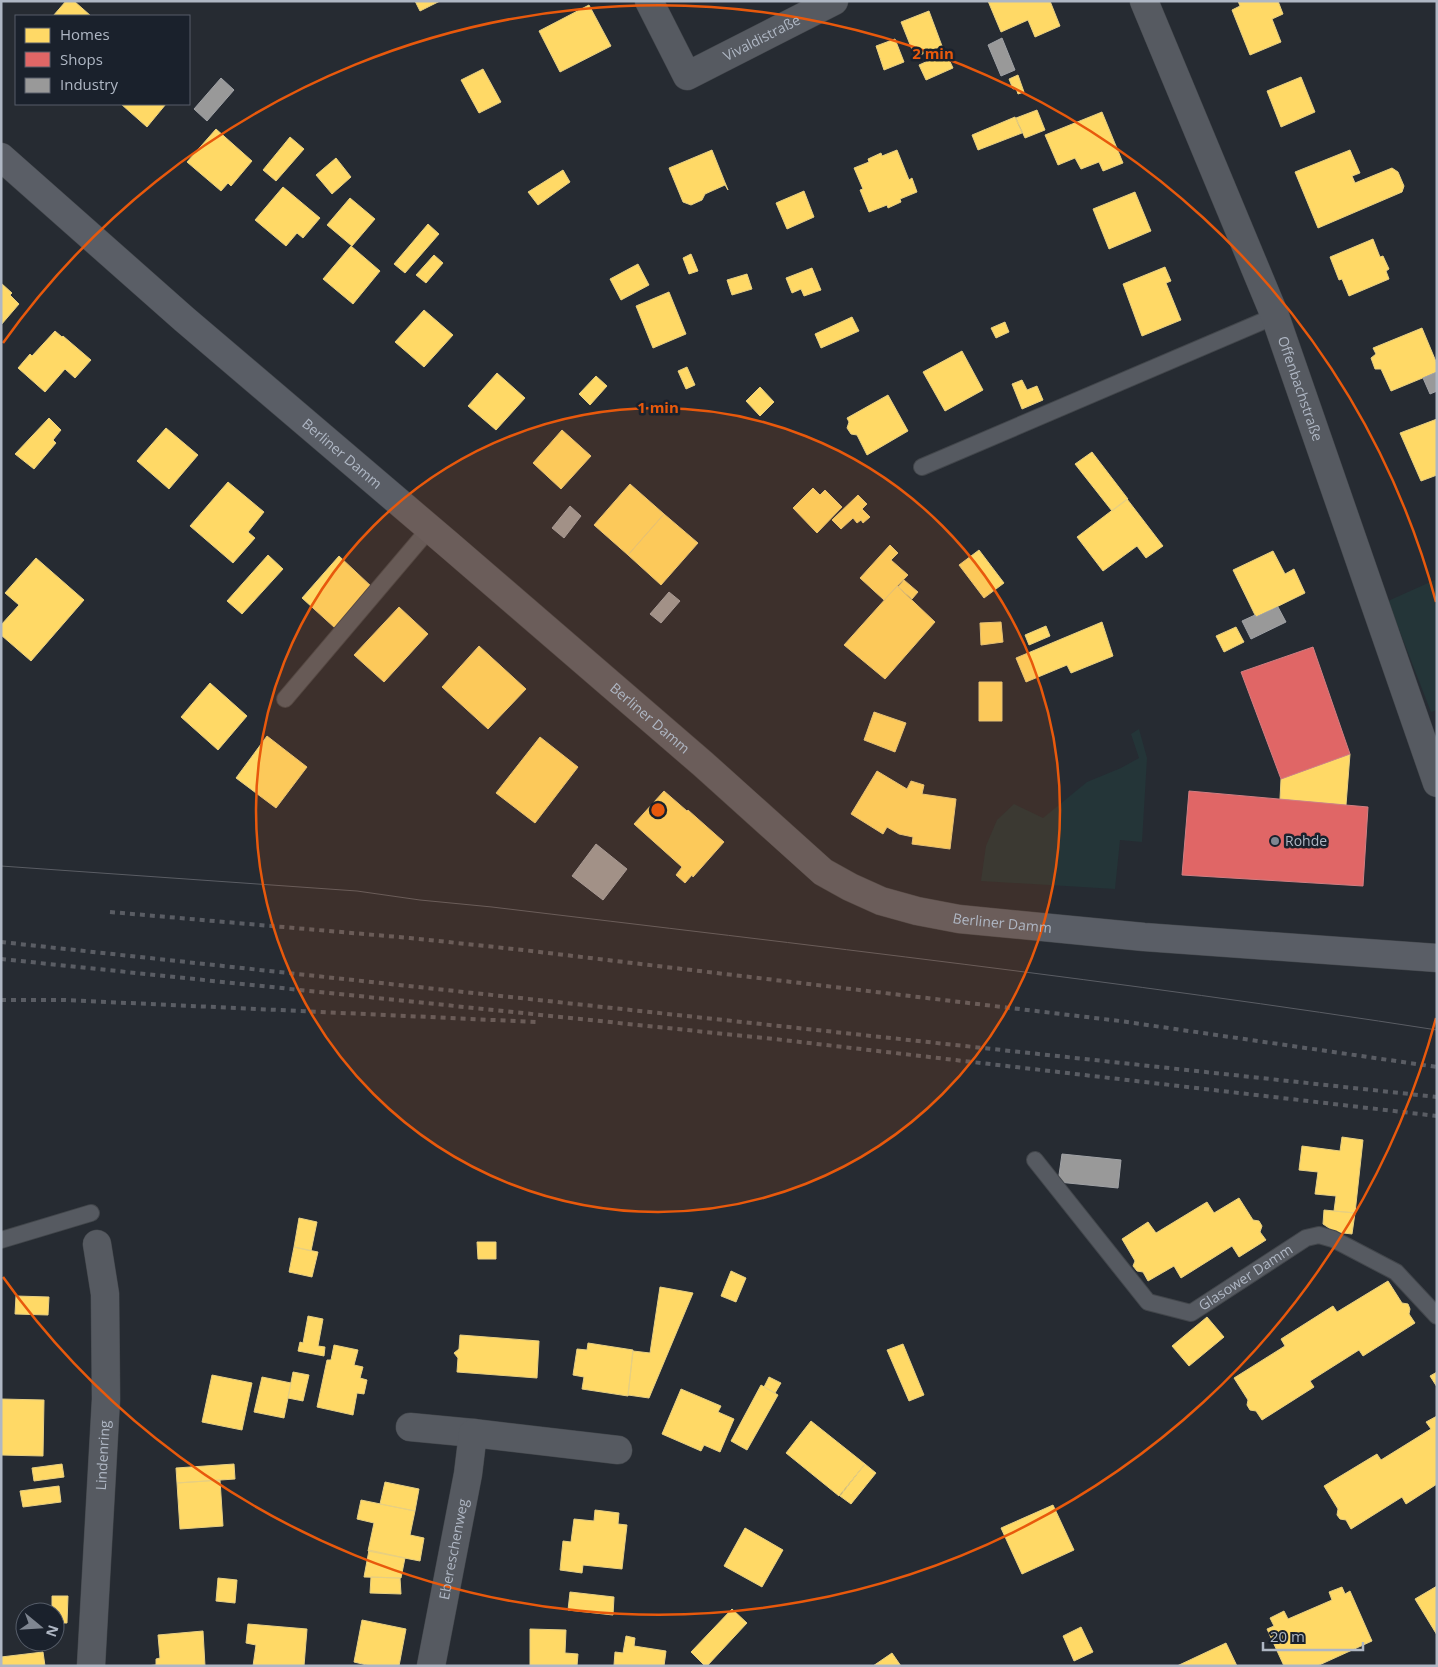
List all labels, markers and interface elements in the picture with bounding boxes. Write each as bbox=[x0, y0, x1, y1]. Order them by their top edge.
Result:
street label: Vivaldistraße bbox=[720, 10, 803, 65]
legend bbox=[15, 15, 190, 105]
text: Homes bbox=[60, 24, 110, 44]
text: 2 min bbox=[912, 43, 954, 63]
text: Shops bbox=[60, 49, 103, 69]
text: Industry bbox=[60, 74, 118, 94]
street label: Offenbachstraße bbox=[1274, 333, 1328, 444]
text: 1 min bbox=[637, 397, 679, 417]
street label: Berliner Damm bbox=[298, 414, 386, 493]
street label: Berliner Damm bbox=[606, 678, 694, 758]
centre of rings bbox=[649, 801, 667, 819]
place label: Rohde bbox=[1285, 831, 1327, 850]
marker: Rohde bbox=[1269, 835, 1281, 847]
street label: Berliner Damm bbox=[951, 908, 1053, 937]
street label: Glasower Damm bbox=[1195, 1239, 1296, 1315]
street label: Lindenring bbox=[91, 1419, 114, 1491]
street label: Ebereschenweg bbox=[434, 1496, 472, 1601]
north arrow bbox=[15, 1602, 65, 1652]
scale bar bbox=[1263, 1620, 1363, 1652]
text: N bbox=[42, 1623, 64, 1640]
text: 20 m bbox=[1270, 1626, 1305, 1646]

